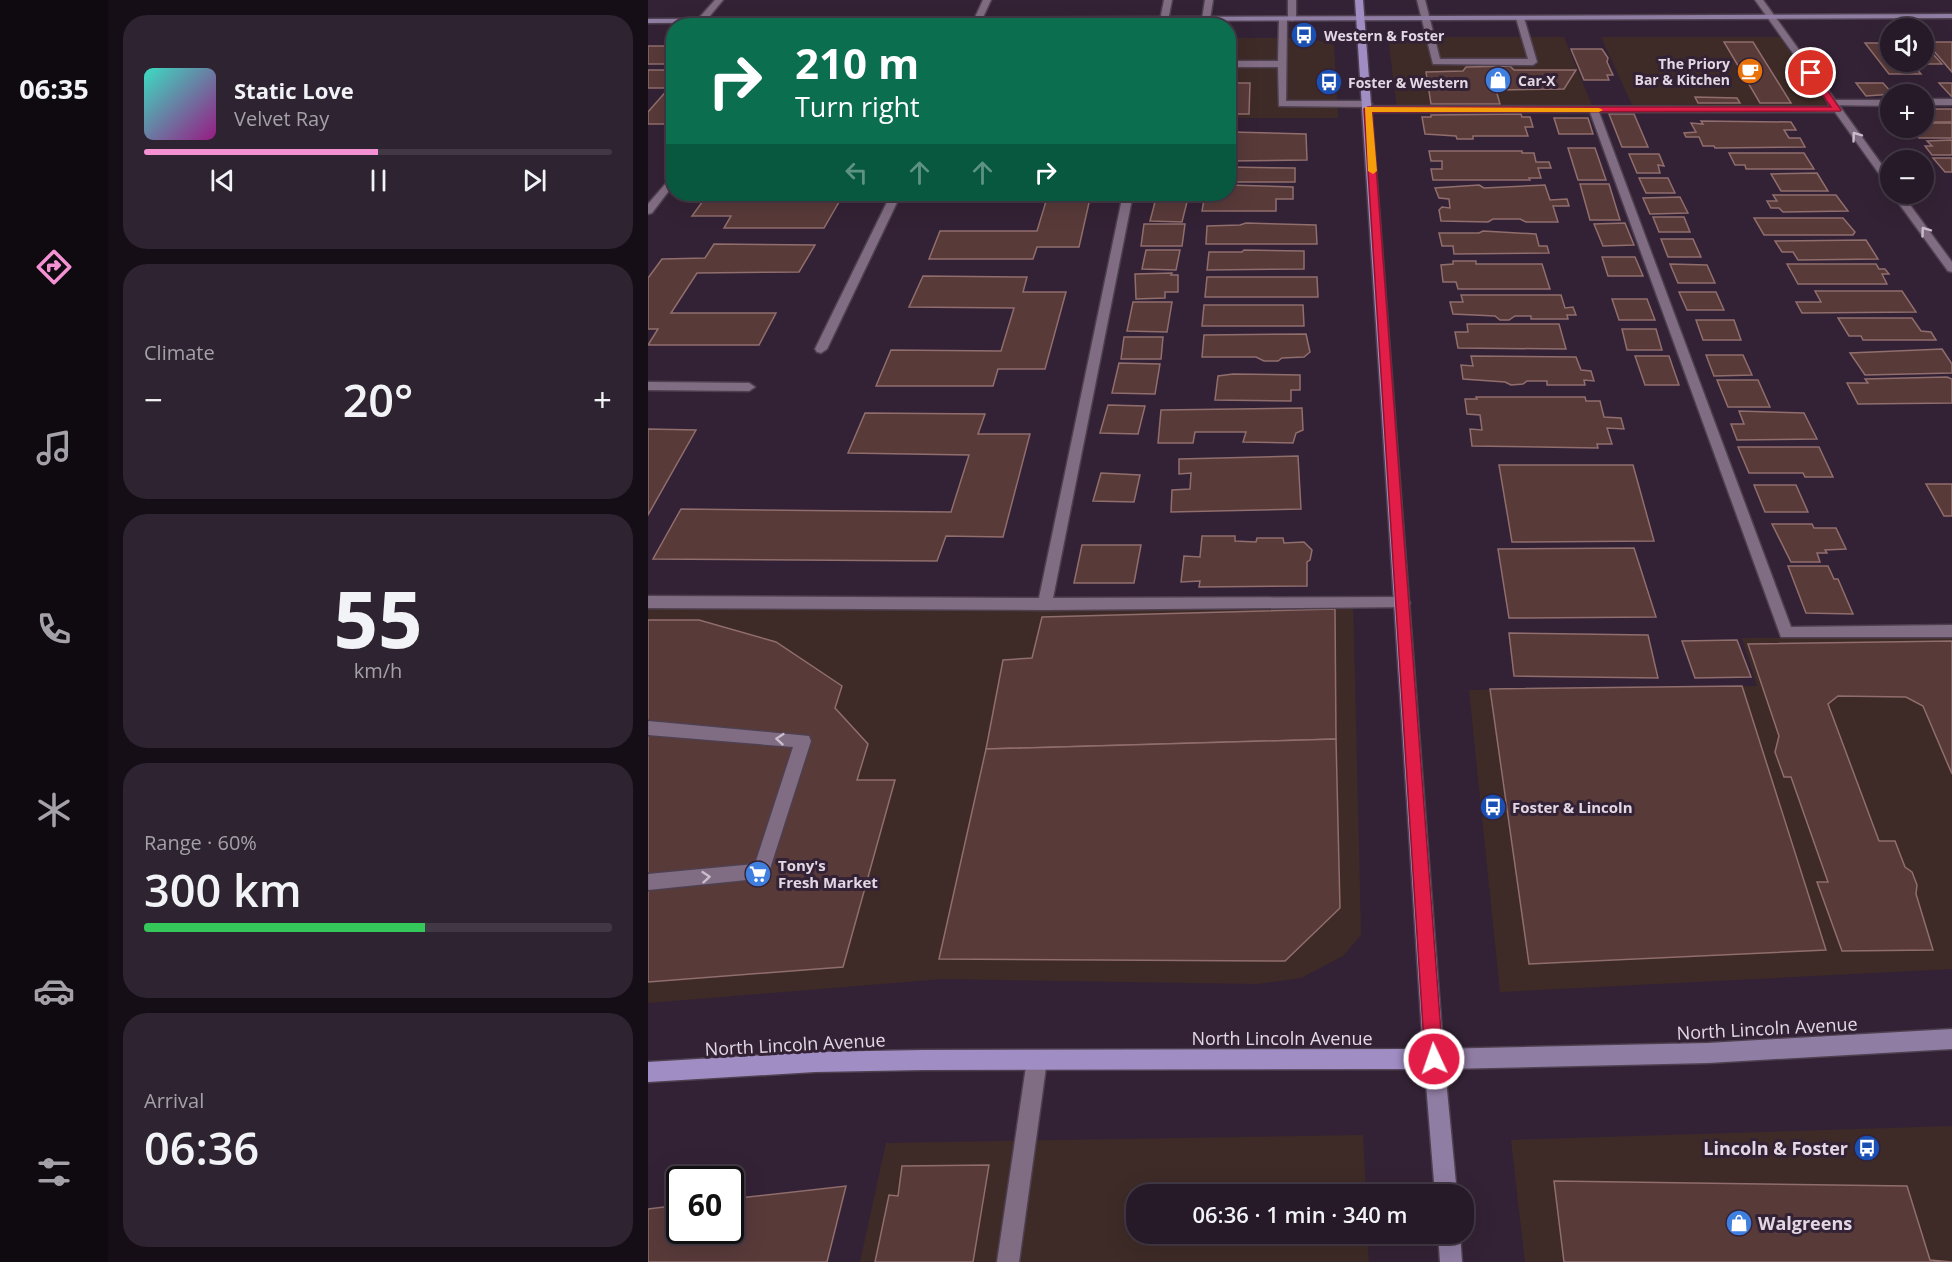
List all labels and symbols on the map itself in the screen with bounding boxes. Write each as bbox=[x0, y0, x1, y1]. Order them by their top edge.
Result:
bus stop icon: Western & Foster bbox=[1289, 20, 1319, 50]
place label: Western & Foster bbox=[1324, 26, 1445, 45]
pin bbox=[1785, 47, 1836, 98]
place label: The Priory Bar & Kitchen bbox=[1634, 54, 1730, 89]
cafe icon: The Priory Bar & Kitchen bbox=[1735, 56, 1765, 86]
shop icon: Car-X bbox=[1483, 65, 1513, 95]
bus stop icon: Foster & Western bbox=[1314, 67, 1344, 97]
place label: Car-X bbox=[1518, 71, 1556, 90]
place label: Foster & Western bbox=[1348, 73, 1468, 92]
one-way arrow bbox=[1852, 131, 1863, 142]
one-way arrow bbox=[1921, 227, 1932, 238]
one-way arrow bbox=[775, 733, 784, 746]
bus stop icon: Foster & Lincoln bbox=[1478, 792, 1508, 822]
place label: Foster & Lincoln bbox=[1512, 797, 1633, 817]
place label: Tony's Fresh Market bbox=[778, 855, 878, 892]
supermarket icon: Tony's Fresh Market bbox=[743, 859, 773, 889]
one-way arrow bbox=[702, 871, 711, 884]
street label: North Lincoln Avenue bbox=[1676, 1011, 1858, 1045]
street label: North Lincoln Avenue bbox=[1191, 1026, 1373, 1050]
street label: North Lincoln Avenue bbox=[704, 1027, 886, 1061]
position arrow bbox=[1402, 1027, 1466, 1091]
bus stop icon: Lincoln & Foster bbox=[1852, 1133, 1882, 1163]
place label: Lincoln & Foster bbox=[1703, 1136, 1848, 1160]
speed limit sign: 60 bbox=[666, 1166, 744, 1244]
shop icon: Walgreens bbox=[1724, 1208, 1754, 1238]
place label: Walgreens bbox=[1758, 1211, 1852, 1235]

